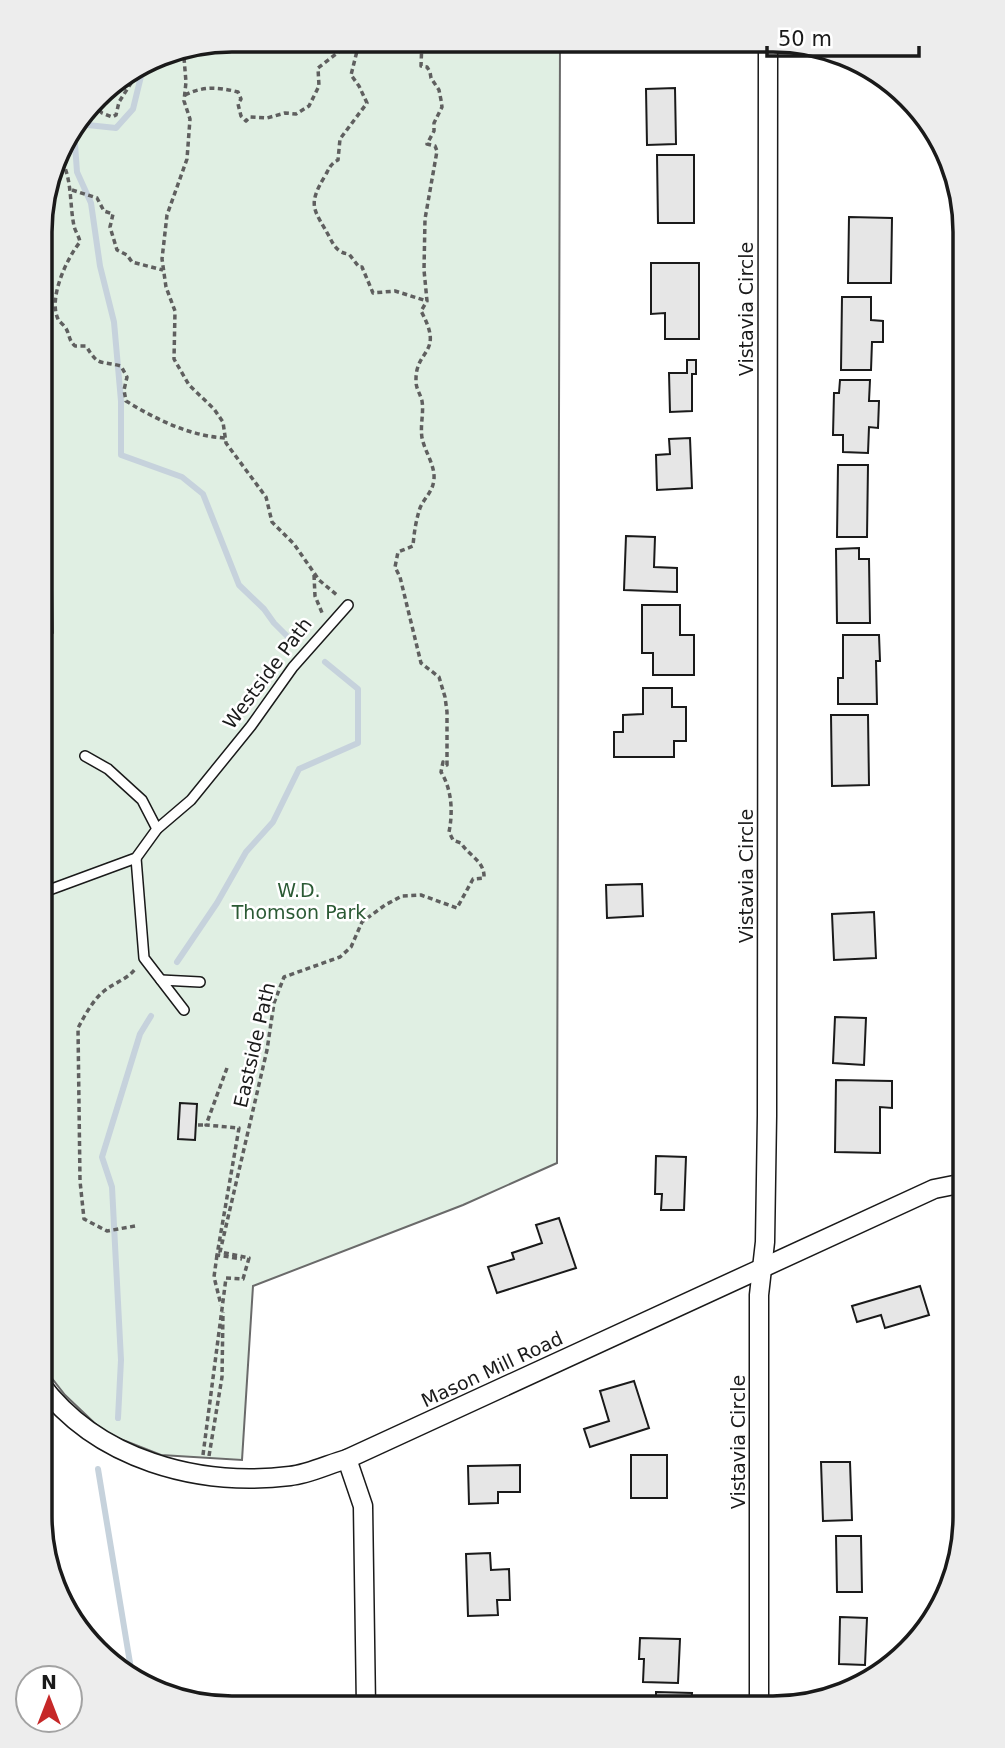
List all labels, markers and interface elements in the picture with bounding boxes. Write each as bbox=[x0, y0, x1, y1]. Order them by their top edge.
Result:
scale bar bbox=[767, 14, 919, 58]
text: 50 m bbox=[778, 27, 832, 51]
street label: Vistavia Circle bbox=[735, 242, 757, 376]
street label: Westside Path bbox=[218, 613, 316, 733]
street label: Vistavia Circle bbox=[735, 809, 757, 943]
park label: W.D. Thomson Park bbox=[231, 879, 366, 923]
street label: Eastside Path bbox=[229, 980, 279, 1110]
street label: Mason Mill Road bbox=[418, 1327, 566, 1411]
street label: Vistavia Circle bbox=[727, 1375, 749, 1509]
north arrow bbox=[14, 1664, 84, 1734]
text: N bbox=[41, 1671, 57, 1693]

